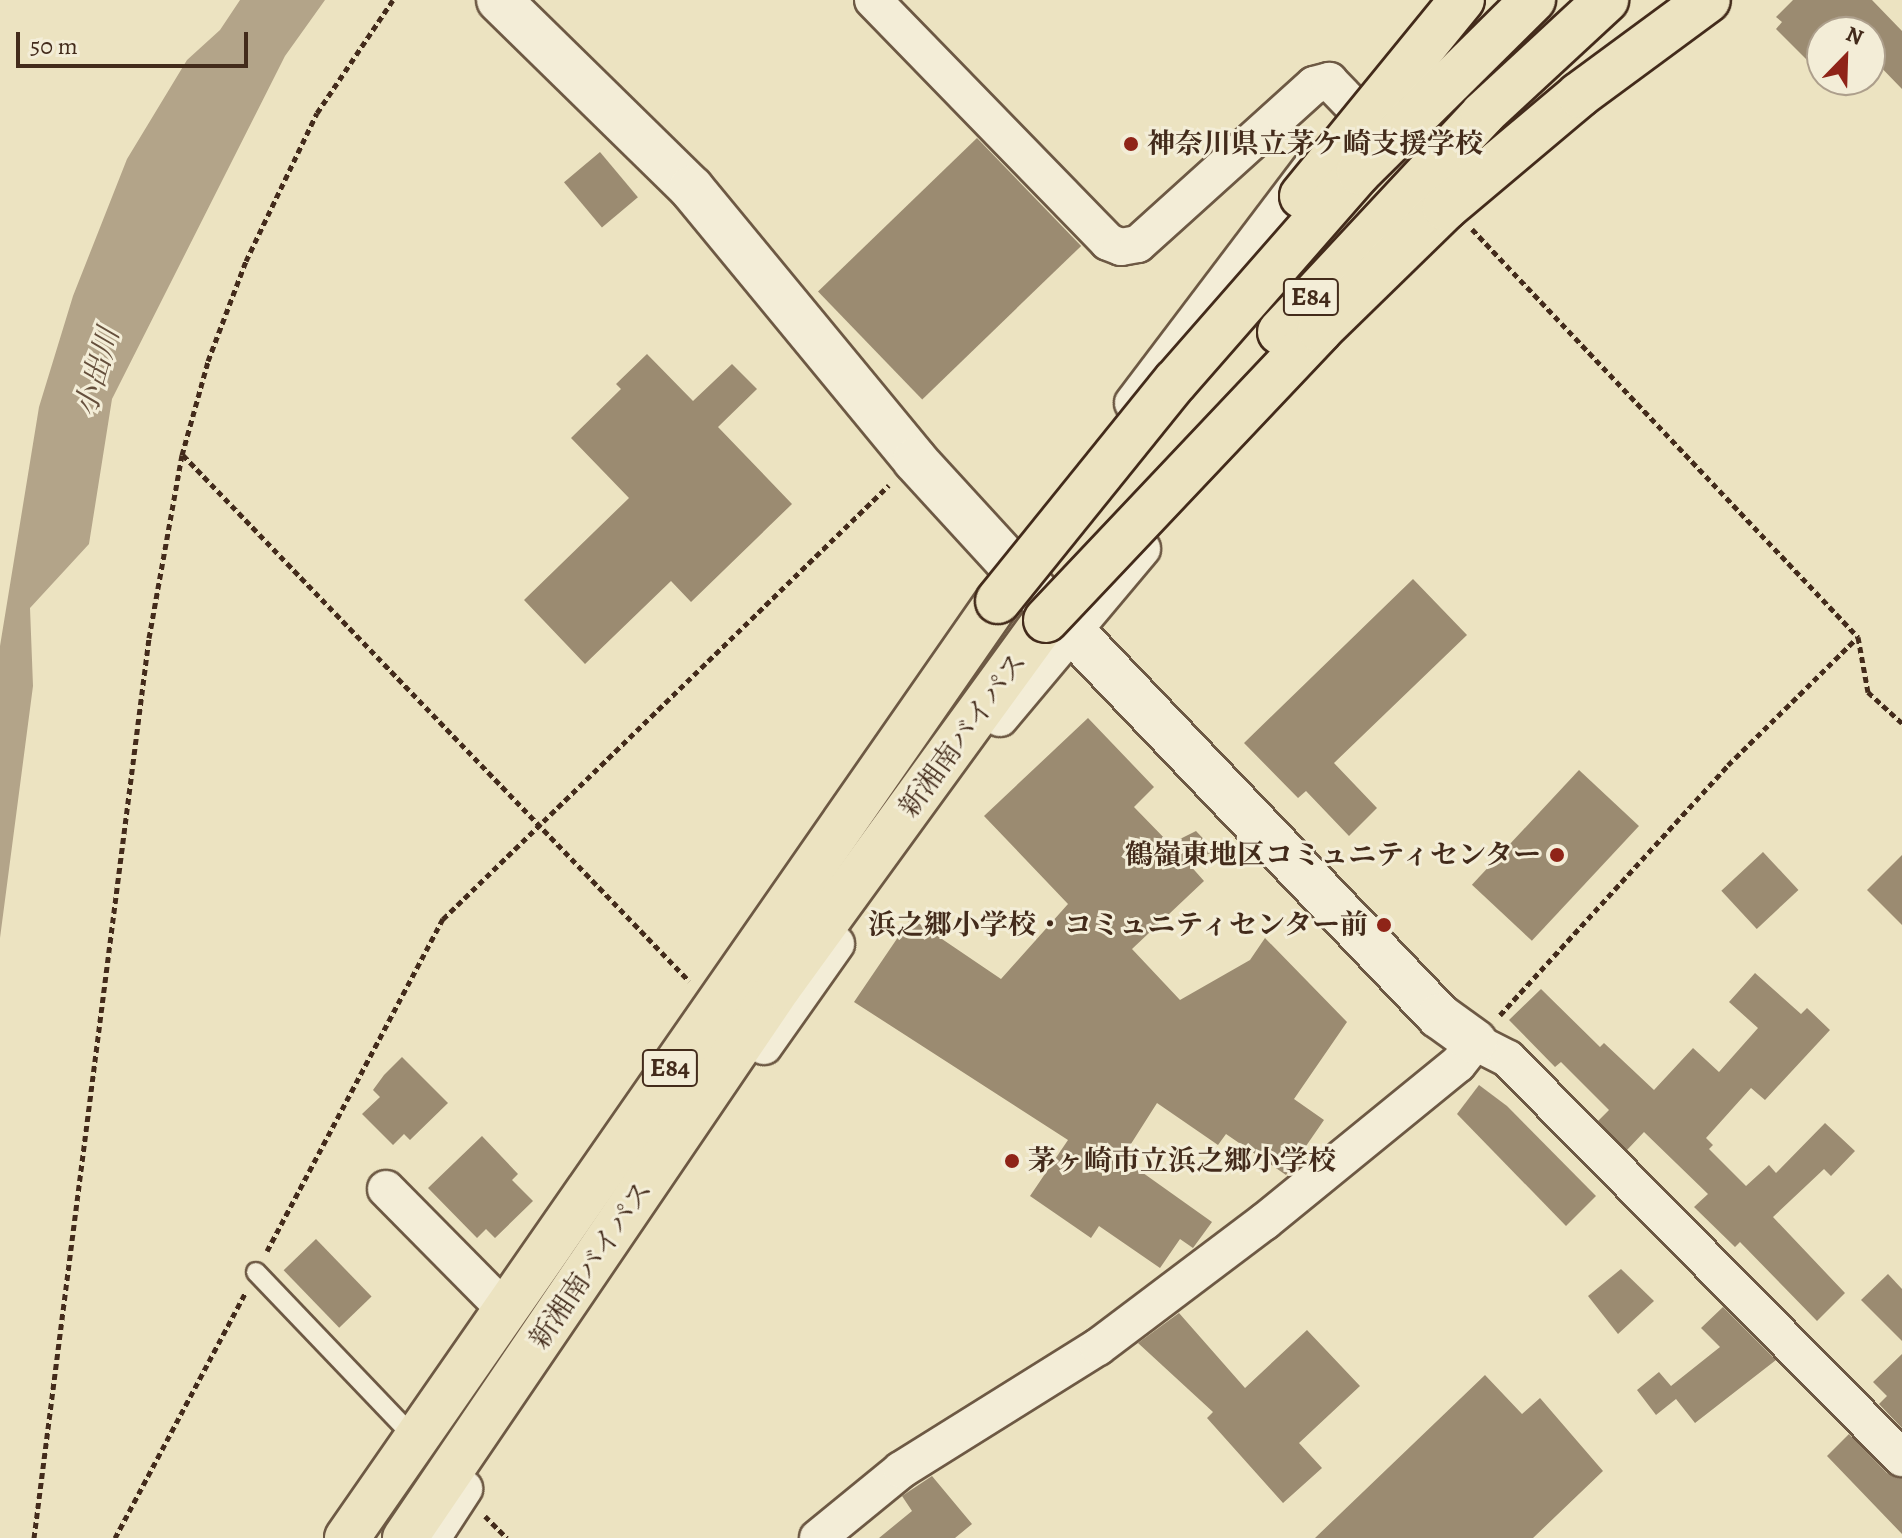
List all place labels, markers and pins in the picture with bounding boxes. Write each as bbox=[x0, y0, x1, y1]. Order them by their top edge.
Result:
place label: 神奈川県立茅ケ崎支援学校 bbox=[1147, 127, 1483, 161]
marker: 神奈川県立茅ケ崎支援学校 bbox=[1122, 135, 1140, 153]
place label: 鶴嶺東地区コミュニティセンター bbox=[1121, 838, 1541, 872]
marker: 鶴嶺東地区コミュニティセンター bbox=[1548, 846, 1566, 864]
place label: 浜之郷小学校・コミュニティセンター前 bbox=[864, 908, 1368, 942]
marker: 浜之郷小学校・コミュニティセンター前 bbox=[1375, 916, 1393, 934]
place label: 茅ヶ崎市立浜之郷小学校 bbox=[1028, 1144, 1336, 1178]
marker: 茅ヶ崎市立浜之郷小学校 bbox=[1003, 1152, 1021, 1170]

